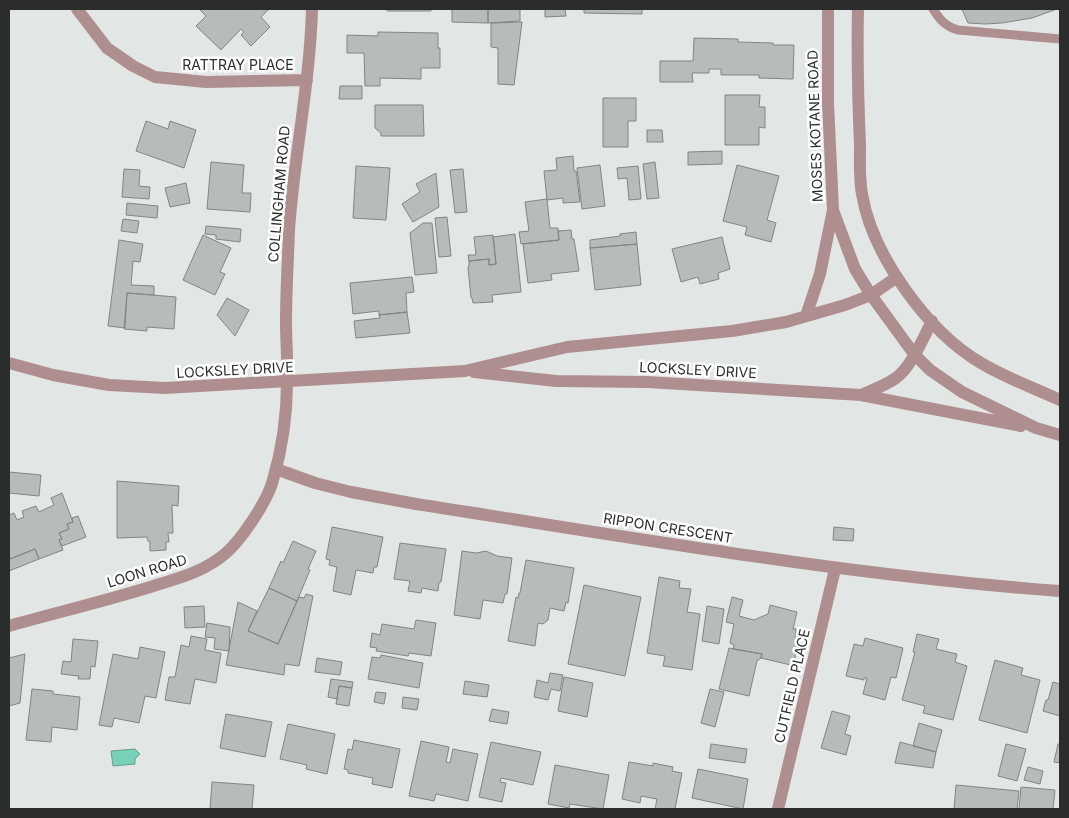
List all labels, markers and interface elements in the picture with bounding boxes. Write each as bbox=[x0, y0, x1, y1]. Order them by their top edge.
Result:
street label: MOSES KOTANE ROAD bbox=[803, 50, 826, 202]
street label: RATTRAY PLACE bbox=[182, 56, 294, 73]
street label: COLLINGHAM ROAD bbox=[264, 125, 293, 263]
street label: LOCKSLEY DRIVE bbox=[176, 358, 294, 381]
street label: LOCKSLEY DRIVE bbox=[639, 358, 757, 381]
street label: RIPPON CRESCENT bbox=[602, 509, 734, 546]
street label: LOON ROAD bbox=[105, 550, 189, 591]
street label: CUTFIELD PLACE bbox=[770, 627, 813, 745]

